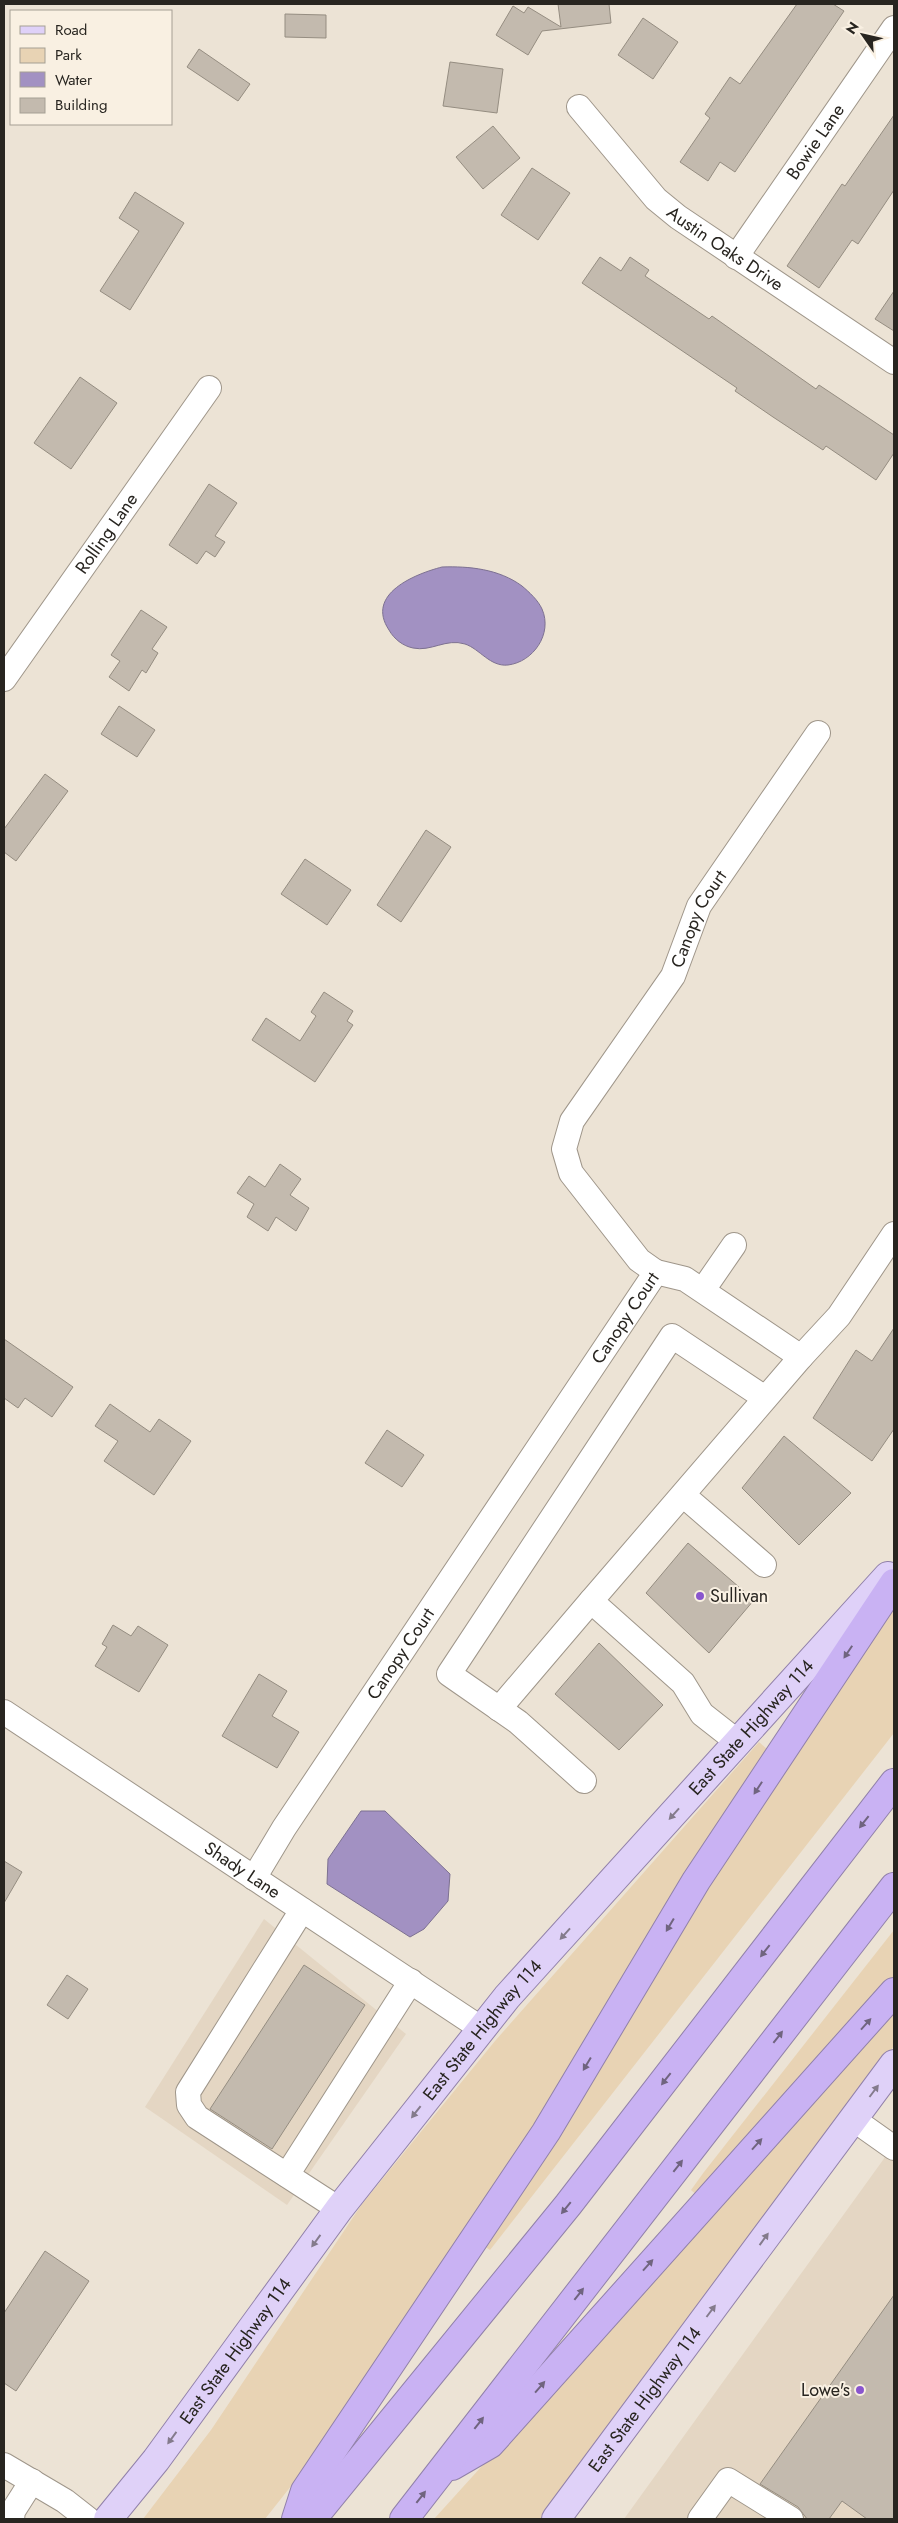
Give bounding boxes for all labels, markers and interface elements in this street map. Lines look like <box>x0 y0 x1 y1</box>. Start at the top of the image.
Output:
legend <box>10 10 172 125</box>
north arrow <box>838 10 888 60</box>
text: N <box>841 18 864 38</box>
text: Road <box>55 19 87 41</box>
text: Park <box>55 44 82 66</box>
text: Water <box>55 69 93 91</box>
text: Building <box>55 94 107 116</box>
street label: Bowie Lane <box>780 99 851 185</box>
street label: Austin Oaks Drive <box>661 200 789 297</box>
street label: Rolling Lane <box>69 488 144 579</box>
street label: Canopy Court <box>664 864 733 971</box>
street label: Canopy Court <box>585 1266 666 1369</box>
place label: Sullivan <box>710 1583 768 1609</box>
marker: Sullivan <box>694 1590 706 1602</box>
street label: Canopy Court <box>360 1602 441 1705</box>
one-way arrow <box>843 1646 852 1659</box>
street label: East State Highway 114 <box>683 1653 820 1801</box>
one-way arrow <box>753 1781 762 1794</box>
one-way arrow <box>669 1808 680 1821</box>
one-way arrow <box>859 1815 870 1828</box>
street label: Shady Lane <box>199 1835 286 1905</box>
one-way arrow <box>666 1918 675 1931</box>
one-way arrow <box>559 1928 571 1940</box>
one-way arrow <box>760 1944 770 1957</box>
street label: East State Highway 114 <box>417 1954 548 2106</box>
one-way arrow <box>860 2017 871 2030</box>
one-way arrow <box>772 2031 783 2044</box>
one-way arrow <box>582 2058 591 2071</box>
one-way arrow <box>660 2072 671 2085</box>
one-way arrow <box>868 2085 879 2098</box>
one-way arrow <box>411 2106 421 2119</box>
one-way arrow <box>751 2138 762 2151</box>
one-way arrow <box>673 2159 683 2173</box>
one-way arrow <box>561 2201 572 2214</box>
one-way arrow <box>759 2233 770 2246</box>
one-way arrow <box>311 2234 321 2248</box>
one-way arrow <box>642 2258 653 2271</box>
street label: East State Highway 114 <box>173 2272 298 2430</box>
one-way arrow <box>573 2288 584 2301</box>
one-way arrow <box>706 2304 716 2318</box>
street label: East State Highway 114 <box>582 2321 708 2478</box>
place label: Lowe's <box>801 2377 850 2403</box>
one-way arrow <box>534 2381 546 2393</box>
marker: Lowe's <box>854 2384 866 2396</box>
one-way arrow <box>474 2416 484 2430</box>
one-way arrow <box>167 2431 177 2445</box>
one-way arrow <box>416 2490 426 2504</box>

